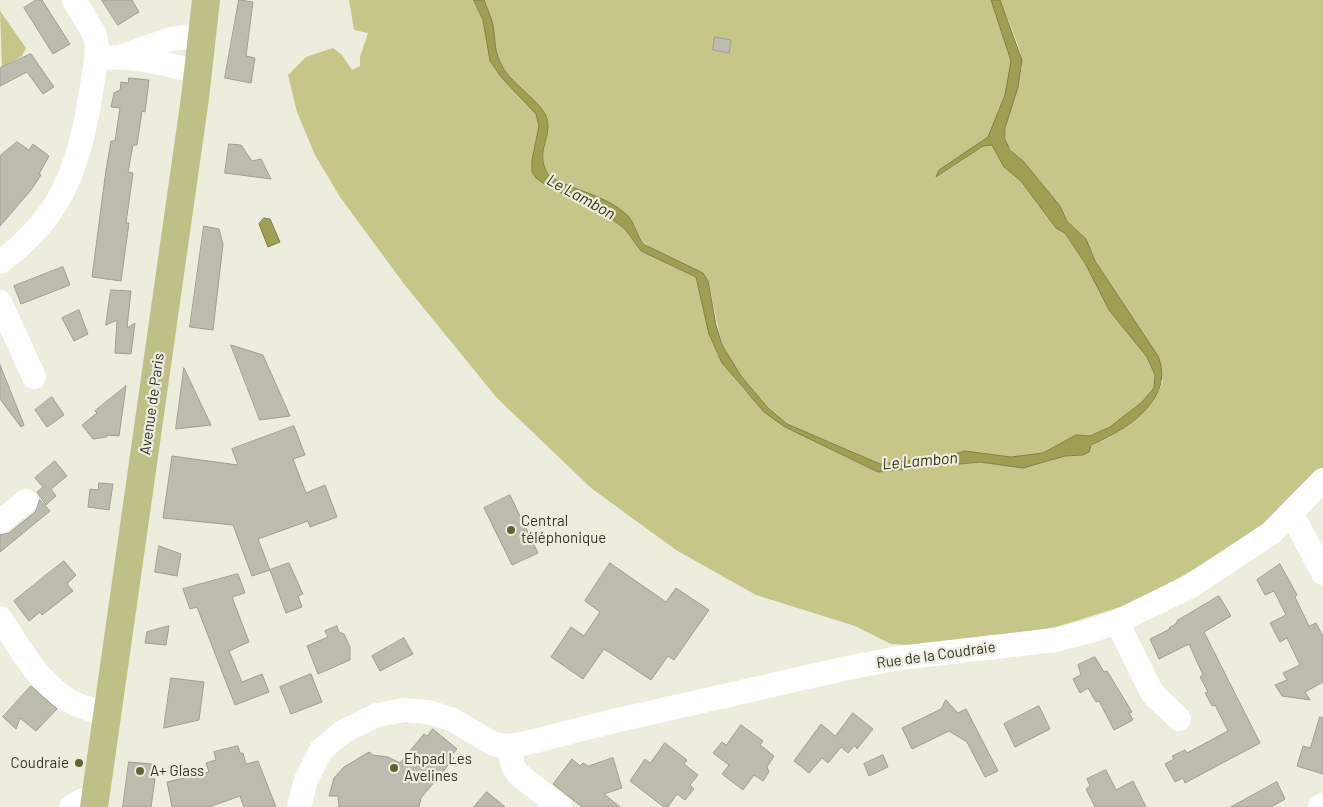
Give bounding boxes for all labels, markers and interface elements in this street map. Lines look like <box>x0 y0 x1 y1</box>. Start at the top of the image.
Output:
water label: Le Lambon <box>543 170 619 224</box>
street label: Avenue de Paris <box>136 352 168 456</box>
water label: Le Lambon <box>882 448 958 474</box>
place label: Central téléphonique <box>521 512 606 547</box>
marker: Central téléphonique <box>505 524 517 536</box>
street label: Rue de la Coudraie <box>875 638 997 672</box>
place label: Ehpad Les Avelines <box>404 750 472 785</box>
place label: Coudraie <box>11 754 69 772</box>
marker: Coudraie <box>73 757 85 769</box>
place label: A+ Glass <box>150 762 204 780</box>
marker: Ehpad Les Avelines <box>388 762 400 774</box>
marker: A+ Glass <box>134 765 146 777</box>

